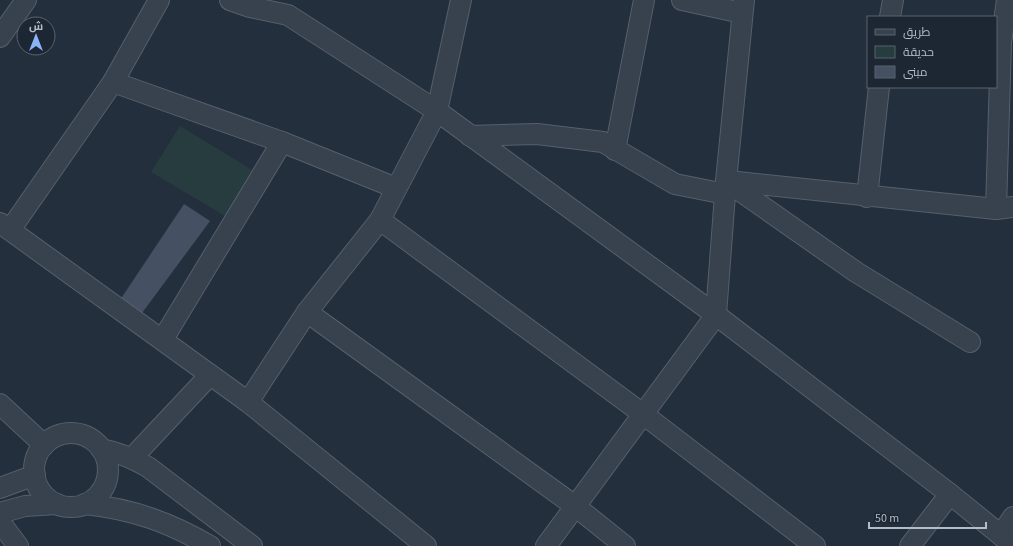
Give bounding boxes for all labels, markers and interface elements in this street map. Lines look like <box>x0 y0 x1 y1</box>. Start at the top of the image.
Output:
north arrow <box>16 16 56 56</box>
legend <box>867 16 997 88</box>
text: ش <box>29 19 43 34</box>
text: طريق <box>903 24 931 41</box>
text: حديقة <box>903 44 934 61</box>
text: مبنى <box>903 64 928 81</box>
scale bar <box>869 504 986 530</box>
text: 50 m <box>875 510 899 527</box>

